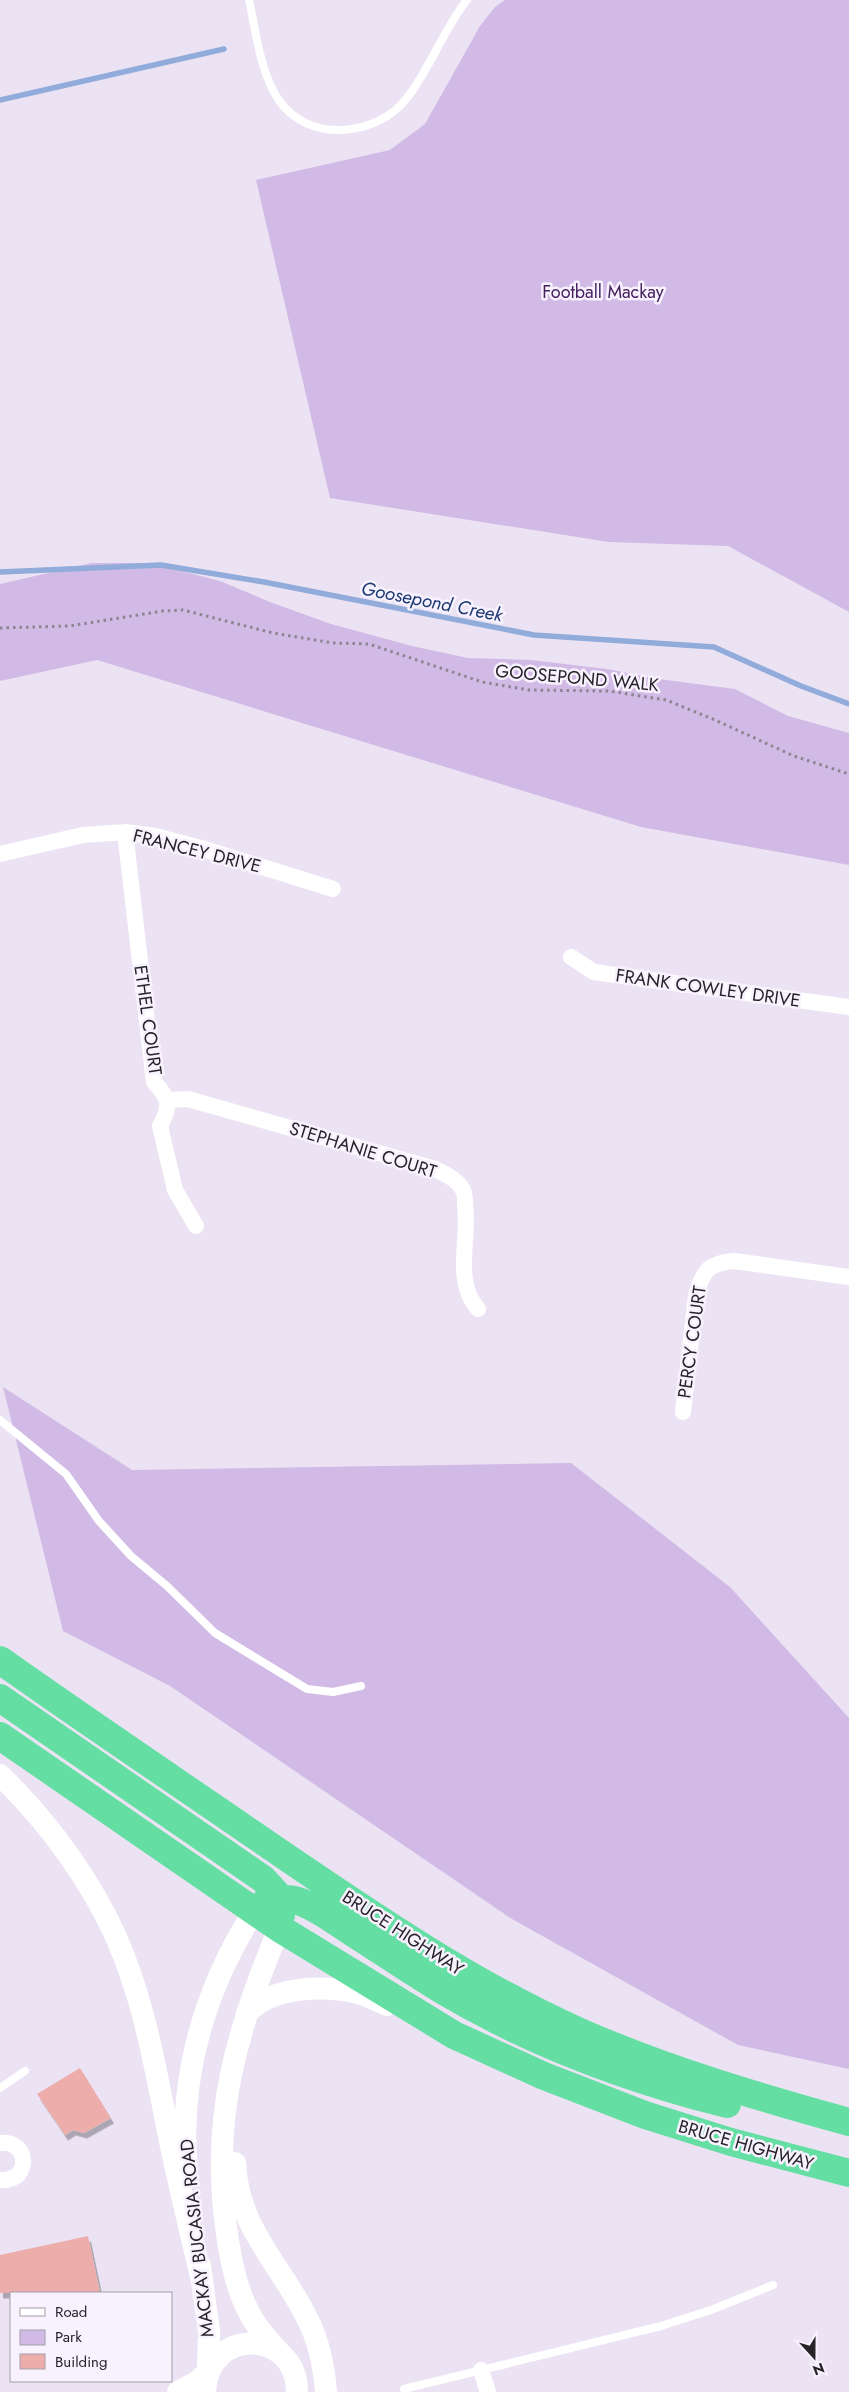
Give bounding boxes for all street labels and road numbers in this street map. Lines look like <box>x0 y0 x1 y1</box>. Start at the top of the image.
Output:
street label: GOOSEPOND WALK <box>494 658 661 698</box>
street label: FRANCEY DRIVE <box>130 823 264 879</box>
street label: FRANK COWLEY DRIVE <box>614 962 802 1014</box>
street label: ETHEL COURT <box>127 963 169 1077</box>
street label: STEPHANIE COURT <box>286 1115 440 1185</box>
street label: PERCY COURT <box>671 1283 713 1400</box>
street label: BRUCE HIGHWAY <box>337 1884 469 1982</box>
street label: BRUCE HIGHWAY <box>675 2113 818 2177</box>
street label: MACKAY BUCASIA ROAD <box>174 2138 220 2338</box>

